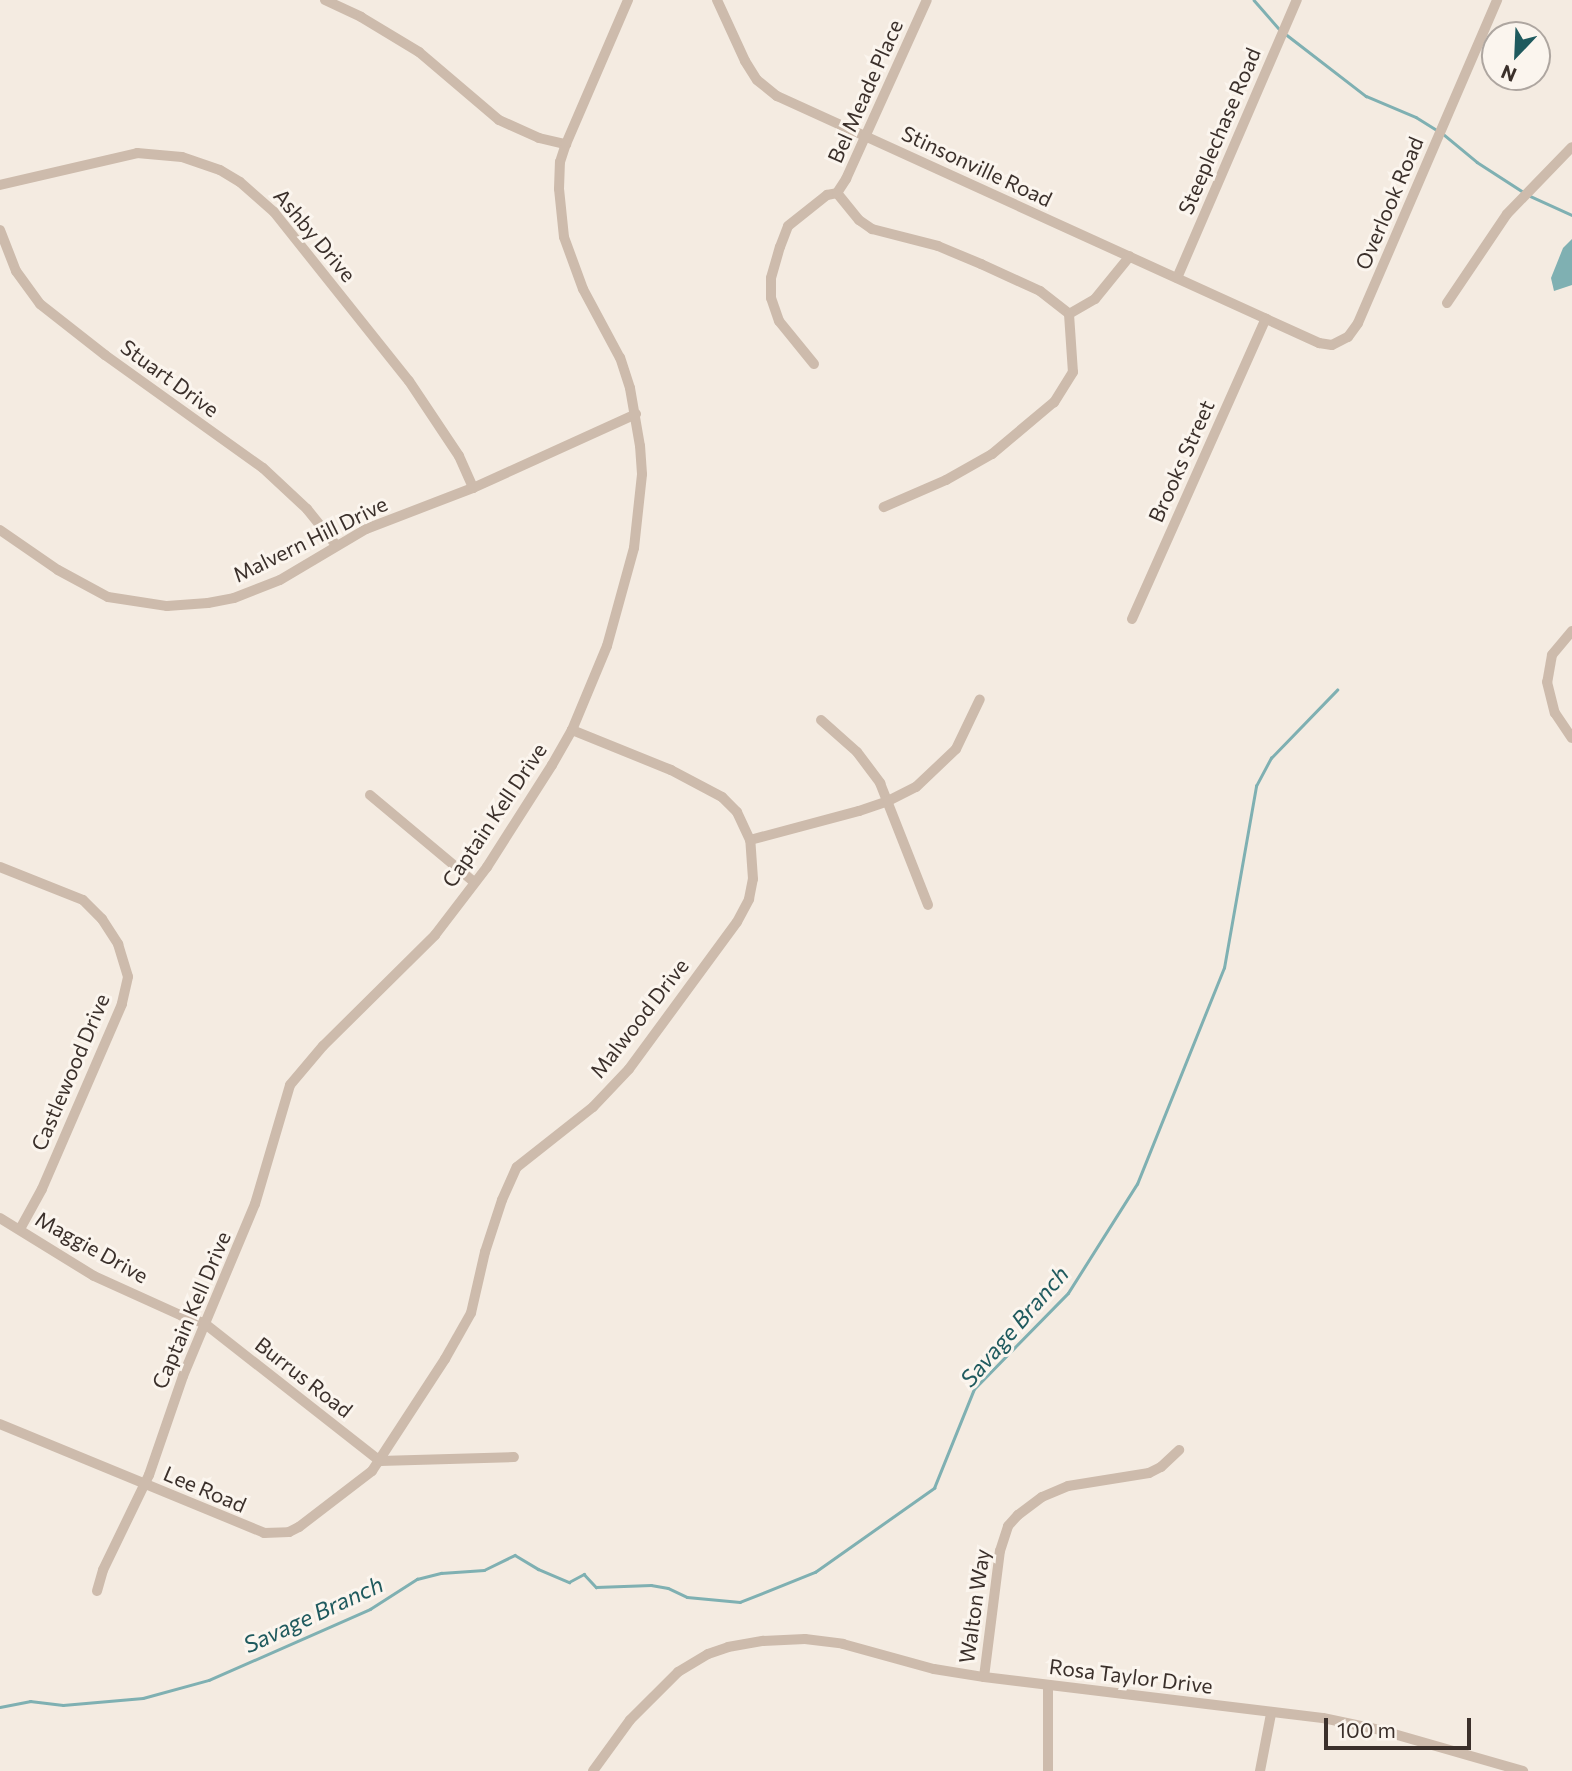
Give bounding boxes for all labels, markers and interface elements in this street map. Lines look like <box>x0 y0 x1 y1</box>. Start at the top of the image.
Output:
street label: Bel Meade Place <box>822 15 908 167</box>
north arrow <box>1481 21 1551 91</box>
street label: Steeplechase Road <box>1173 44 1265 218</box>
text: N <box>1497 61 1519 87</box>
street label: Stinsonville Road <box>898 120 1056 212</box>
street label: Overlook Road <box>1350 133 1428 273</box>
street label: Ashby Drive <box>269 183 361 287</box>
street label: Stuart Drive <box>116 334 224 422</box>
street label: Brooks Street <box>1143 396 1219 526</box>
street label: Malvern Hill Drive <box>229 491 391 587</box>
street label: Captain Kell Drive <box>436 738 552 892</box>
street label: Malwood Drive <box>585 953 693 1083</box>
street label: Castlewood Drive <box>26 990 114 1154</box>
street label: Maggie Drive <box>31 1206 153 1288</box>
street label: Captain Kell Drive <box>146 1228 236 1392</box>
water label: Savage Branch <box>954 1260 1074 1392</box>
street label: Burrus Road <box>250 1331 358 1423</box>
street label: Lee Road <box>160 1460 250 1518</box>
street label: Walton Way <box>953 1547 995 1665</box>
water label: Savage Branch <box>239 1570 387 1658</box>
street label: Rosa Taylor Drive <box>1048 1653 1214 1699</box>
scale bar <box>1327 1704 1474 1748</box>
text: 100 m <box>1337 1717 1396 1742</box>

